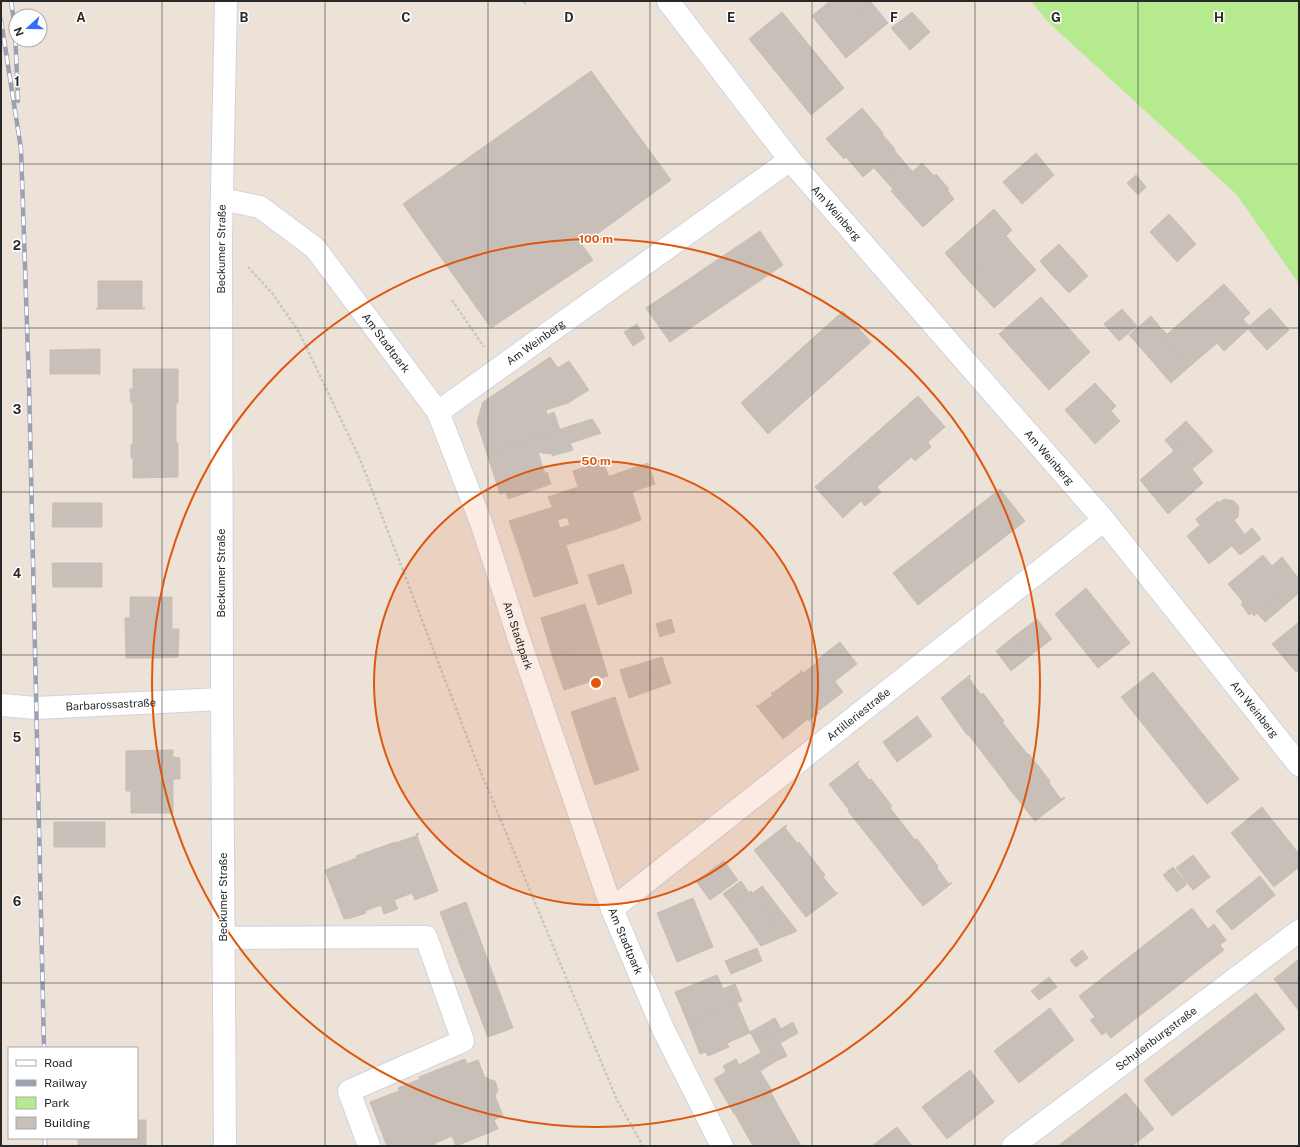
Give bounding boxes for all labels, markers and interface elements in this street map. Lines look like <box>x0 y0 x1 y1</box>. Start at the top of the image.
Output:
north arrow <box>8 8 48 48</box>
text: A <box>76 10 86 25</box>
text: B <box>240 10 249 25</box>
text: C <box>401 10 411 25</box>
text: D <box>564 10 574 25</box>
text: E <box>727 10 735 25</box>
text: F <box>890 10 898 25</box>
text: G <box>1051 10 1061 25</box>
text: H <box>1214 10 1224 25</box>
text: N <box>12 25 26 38</box>
text: 1 <box>14 74 20 89</box>
street label: Am Weinberg <box>809 183 864 243</box>
street label: Beckumer Straße <box>215 204 228 294</box>
text: 100 m <box>579 232 613 246</box>
text: 2 <box>13 238 21 253</box>
street label: Am Stadtpark <box>360 311 412 375</box>
street label: Am Weinberg <box>504 317 567 367</box>
text: 3 <box>13 402 22 417</box>
street label: Am Weinberg <box>1022 427 1077 487</box>
text: 50 m <box>581 454 611 468</box>
street label: Beckumer Straße <box>215 528 227 618</box>
text: 4 <box>13 566 22 581</box>
street label: Am Stadtpark <box>501 600 535 671</box>
centre of rings <box>589 676 603 690</box>
street label: Am Weinberg <box>1228 679 1281 740</box>
street label: Artilleriestraße <box>824 686 892 743</box>
street label: Barbarossastraße <box>65 696 156 713</box>
text: 5 <box>13 730 22 745</box>
street label: Beckumer Straße <box>217 852 229 942</box>
text: 6 <box>13 894 22 909</box>
street label: Am Stadtpark <box>606 906 645 976</box>
street label: Schulenburgstraße <box>1113 1004 1199 1073</box>
legend <box>8 1047 138 1139</box>
text: Road <box>44 1056 72 1070</box>
text: Railway <box>44 1076 88 1090</box>
text: Park <box>44 1096 70 1110</box>
text: Building <box>44 1116 90 1130</box>

